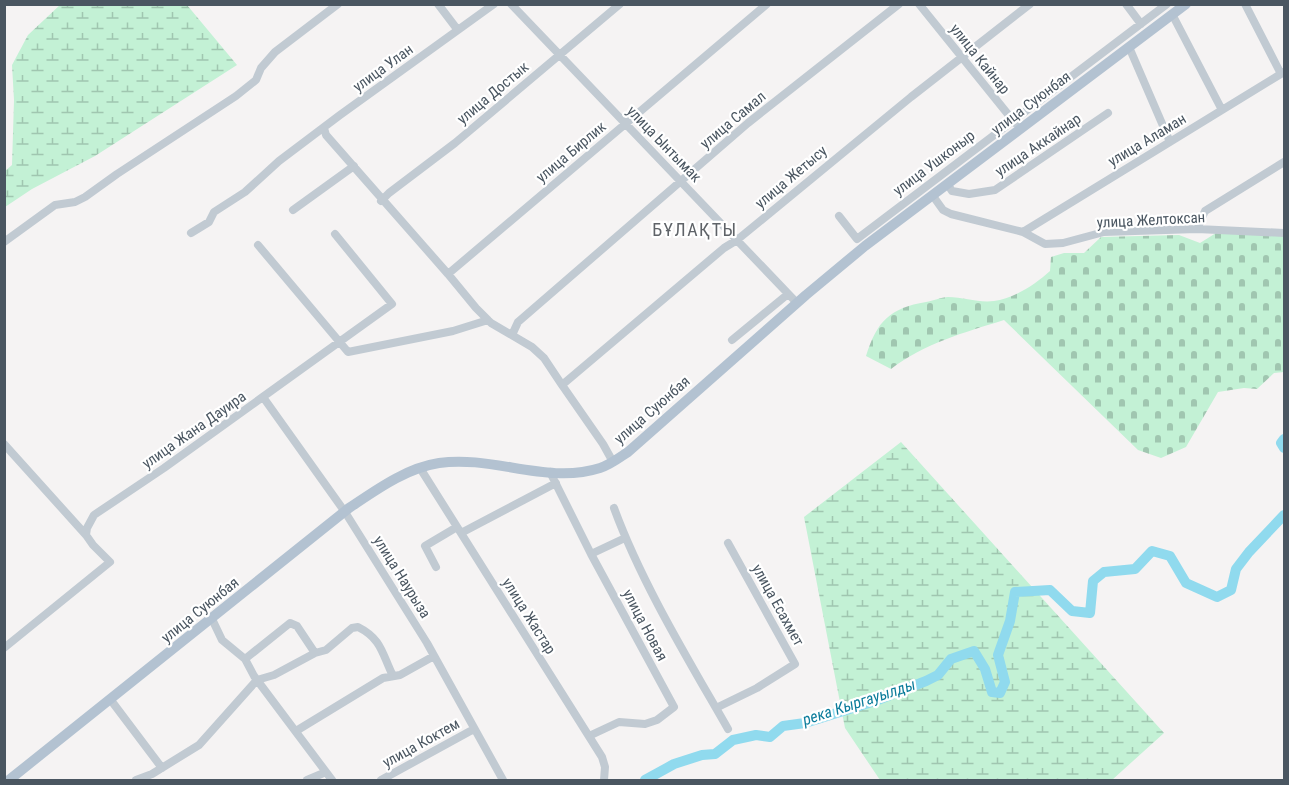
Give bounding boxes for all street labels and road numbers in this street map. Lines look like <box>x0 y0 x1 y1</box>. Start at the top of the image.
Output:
street label: улица Кайнар <box>946 20 1014 98</box>
street label: улица Улан <box>349 40 417 96</box>
street label: улица Достык <box>454 58 532 128</box>
street label: улица Суюнбая <box>988 67 1074 139</box>
street label: улица Самал <box>697 87 769 153</box>
street label: улица Ынтымак <box>623 102 705 186</box>
street label: улица Аккайнар <box>992 110 1084 180</box>
street label: улица Аламан <box>1105 110 1189 170</box>
street label: улица Бирлик <box>532 118 610 186</box>
street label: улица Ушконыр <box>890 126 978 200</box>
street label: улица Жетысу <box>751 142 831 212</box>
street label: улица Желтоксан <box>1096 208 1206 232</box>
street label: улица Суюнбая <box>610 372 694 448</box>
street label: улица Жана Дауира <box>139 387 249 473</box>
street label: улица Наурыза <box>369 532 435 622</box>
street label: улица Есахмет <box>748 561 808 649</box>
street label: улица Суюнбая <box>158 573 242 647</box>
street label: улица Жастар <box>498 575 560 657</box>
street label: улица Новая <box>619 586 671 664</box>
street label: улица Коктем <box>379 714 463 772</box>

